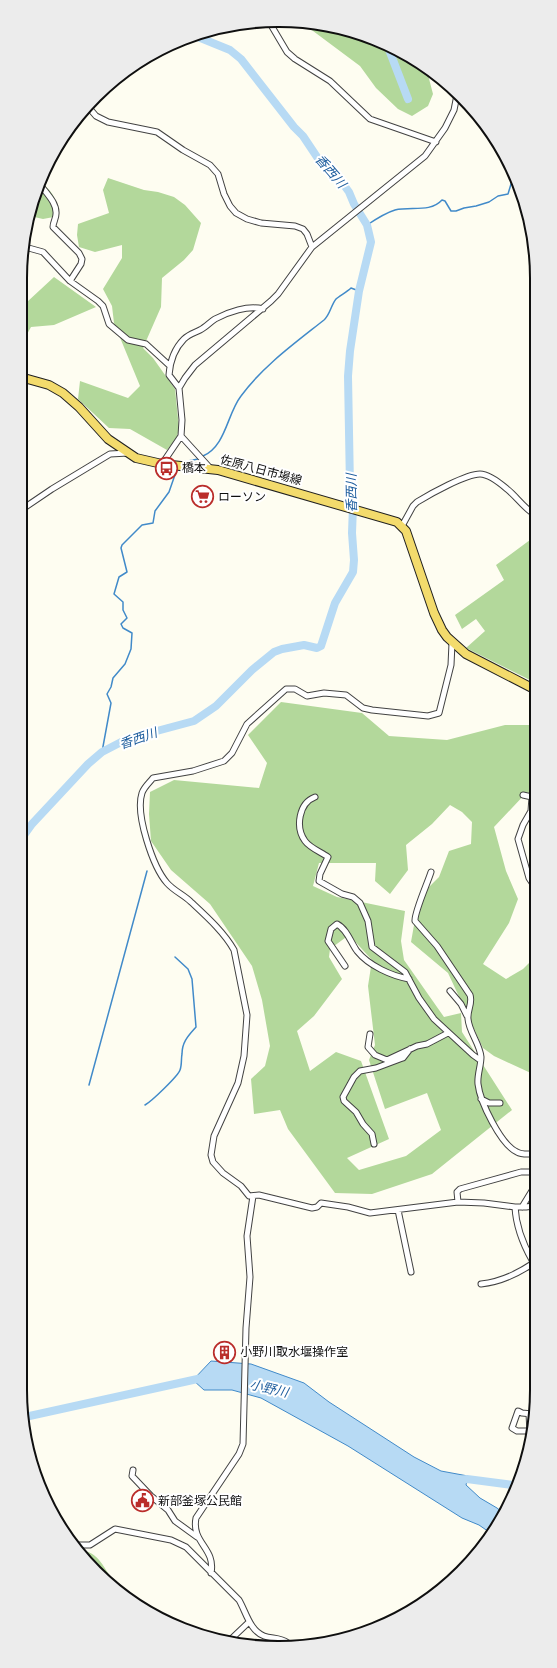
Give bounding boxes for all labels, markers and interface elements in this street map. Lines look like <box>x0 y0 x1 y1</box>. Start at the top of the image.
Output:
water label: 香西川 <box>311 151 351 193</box>
street label: 佐原八日市場線 <box>218 451 304 489</box>
bus stop icon: 橋本 <box>154 455 180 481</box>
place label: 橋本 <box>182 460 206 476</box>
water label: 香西川 <box>343 471 360 513</box>
supermarket icon: ローソン <box>189 484 215 510</box>
place label: ローソン <box>218 489 266 505</box>
water label: 香西川 <box>117 723 161 753</box>
building icon: 小野川取水堰操作室 <box>212 1339 238 1365</box>
place label: 小野川取水堰操作室 <box>240 1344 348 1360</box>
water label: 小野川 <box>248 1376 292 1402</box>
public building icon: 新部釜塚公民館 <box>129 1488 155 1514</box>
place label: 新部釜塚公民館 <box>158 1493 242 1509</box>

